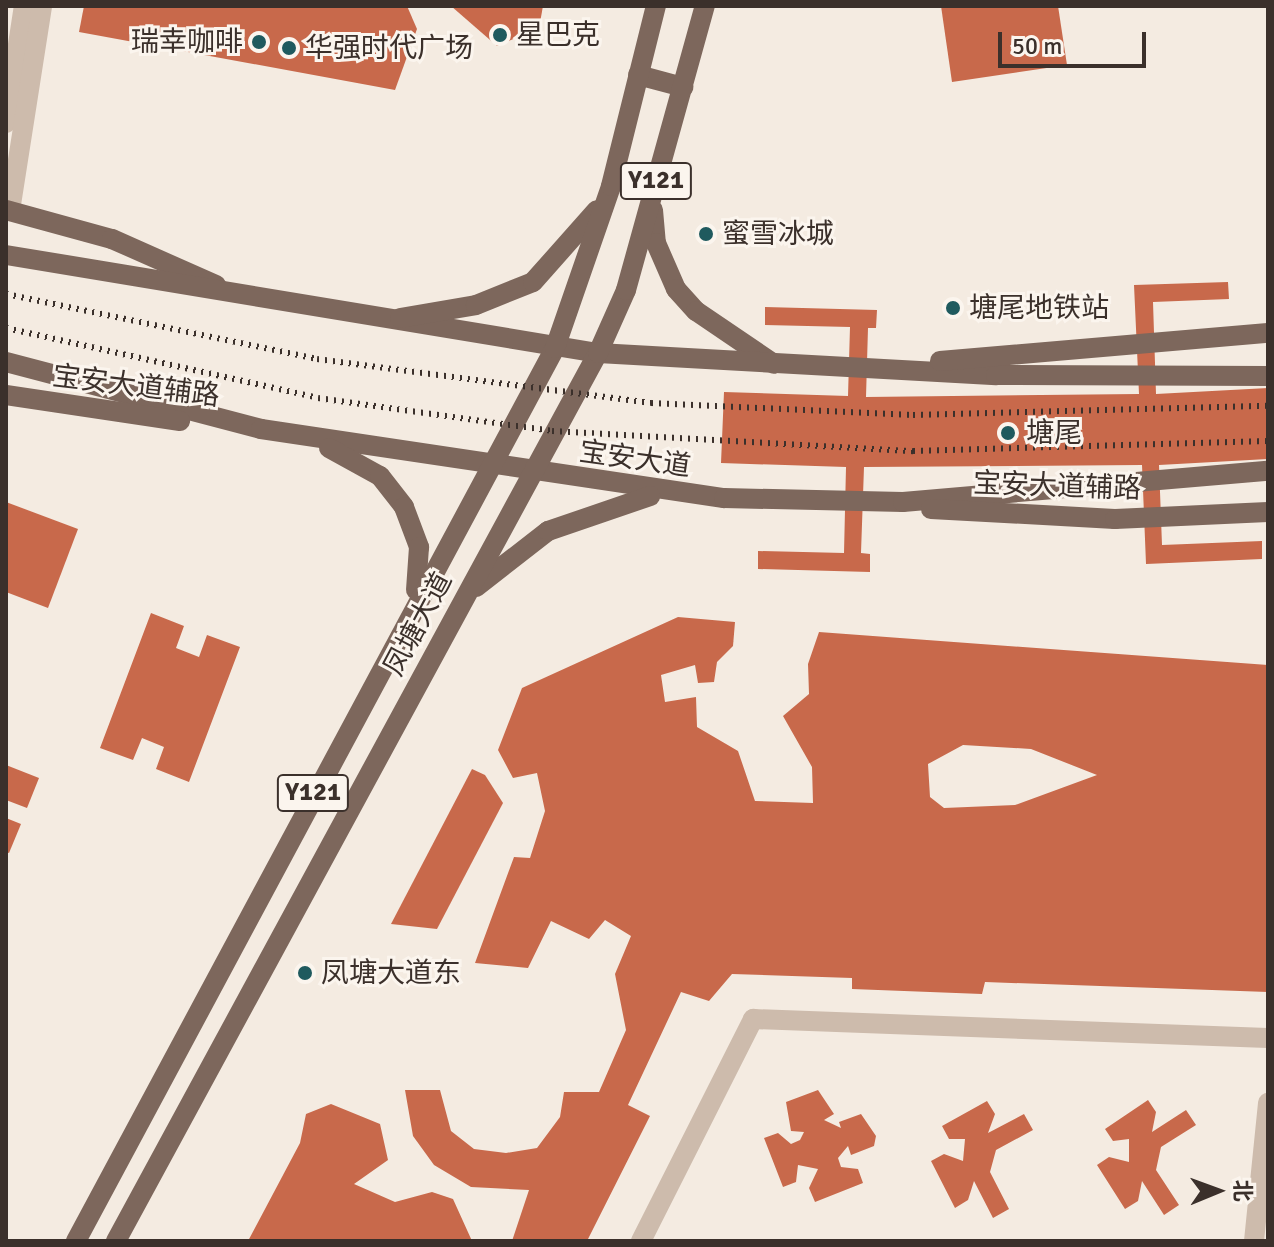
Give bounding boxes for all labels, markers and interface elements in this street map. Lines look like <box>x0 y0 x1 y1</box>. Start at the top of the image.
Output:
scale bar <box>1002 16 1150 66</box>
place label: 星巴克 <box>516 18 600 52</box>
place label: 瑞幸咖啡 <box>131 25 243 59</box>
marker: 星巴克 <box>491 26 509 44</box>
place label: 华强时代广场 <box>305 31 473 65</box>
text: 50 m <box>1012 31 1062 61</box>
marker: 瑞幸咖啡 <box>250 33 268 51</box>
marker: 华强时代广场 <box>280 39 298 57</box>
road number: Y121 <box>618 159 694 203</box>
place label: 蜜雪冰城 <box>722 217 834 251</box>
marker: 蜜雪冰城 <box>697 225 715 243</box>
place label: 塘尾地铁站 <box>969 291 1109 325</box>
marker: 塘尾地铁站 <box>944 299 962 317</box>
street label: 宝安大道辅路 <box>51 359 221 413</box>
place label: 塘尾 <box>1026 416 1082 450</box>
marker: 塘尾 <box>997 422 1019 444</box>
street label: 宝安大道 <box>577 435 693 483</box>
street label: 宝安大道辅路 <box>972 466 1142 506</box>
street label: 凤塘大道 <box>377 567 459 681</box>
road number: Y121 <box>275 771 351 815</box>
place label: 凤塘大道东 <box>321 956 461 990</box>
marker: 凤塘大道东 <box>296 964 314 982</box>
north arrow <box>1178 1151 1258 1231</box>
text: 北 <box>1229 1179 1256 1202</box>

